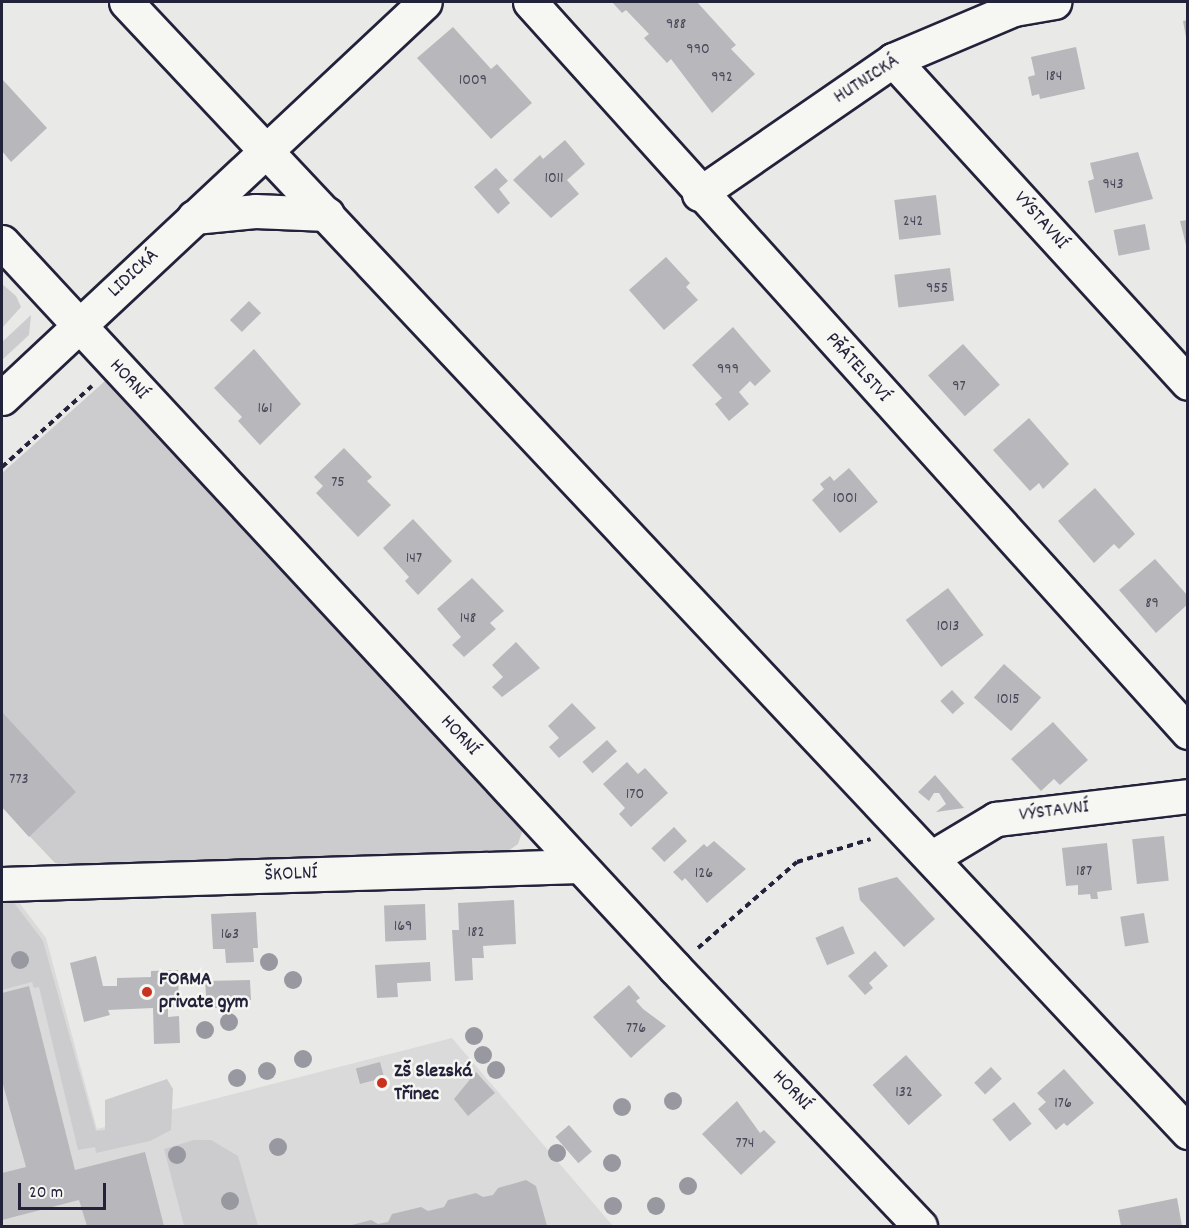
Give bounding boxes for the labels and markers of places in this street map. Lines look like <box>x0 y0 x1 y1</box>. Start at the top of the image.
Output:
place label: FORMA private gym <box>159 969 248 1016</box>
marker: FORMA private gym <box>140 985 154 999</box>
place label: ZŠ Slezská Třinec <box>394 1060 472 1107</box>
marker: ZŠ Slezská Třinec <box>375 1076 389 1090</box>

